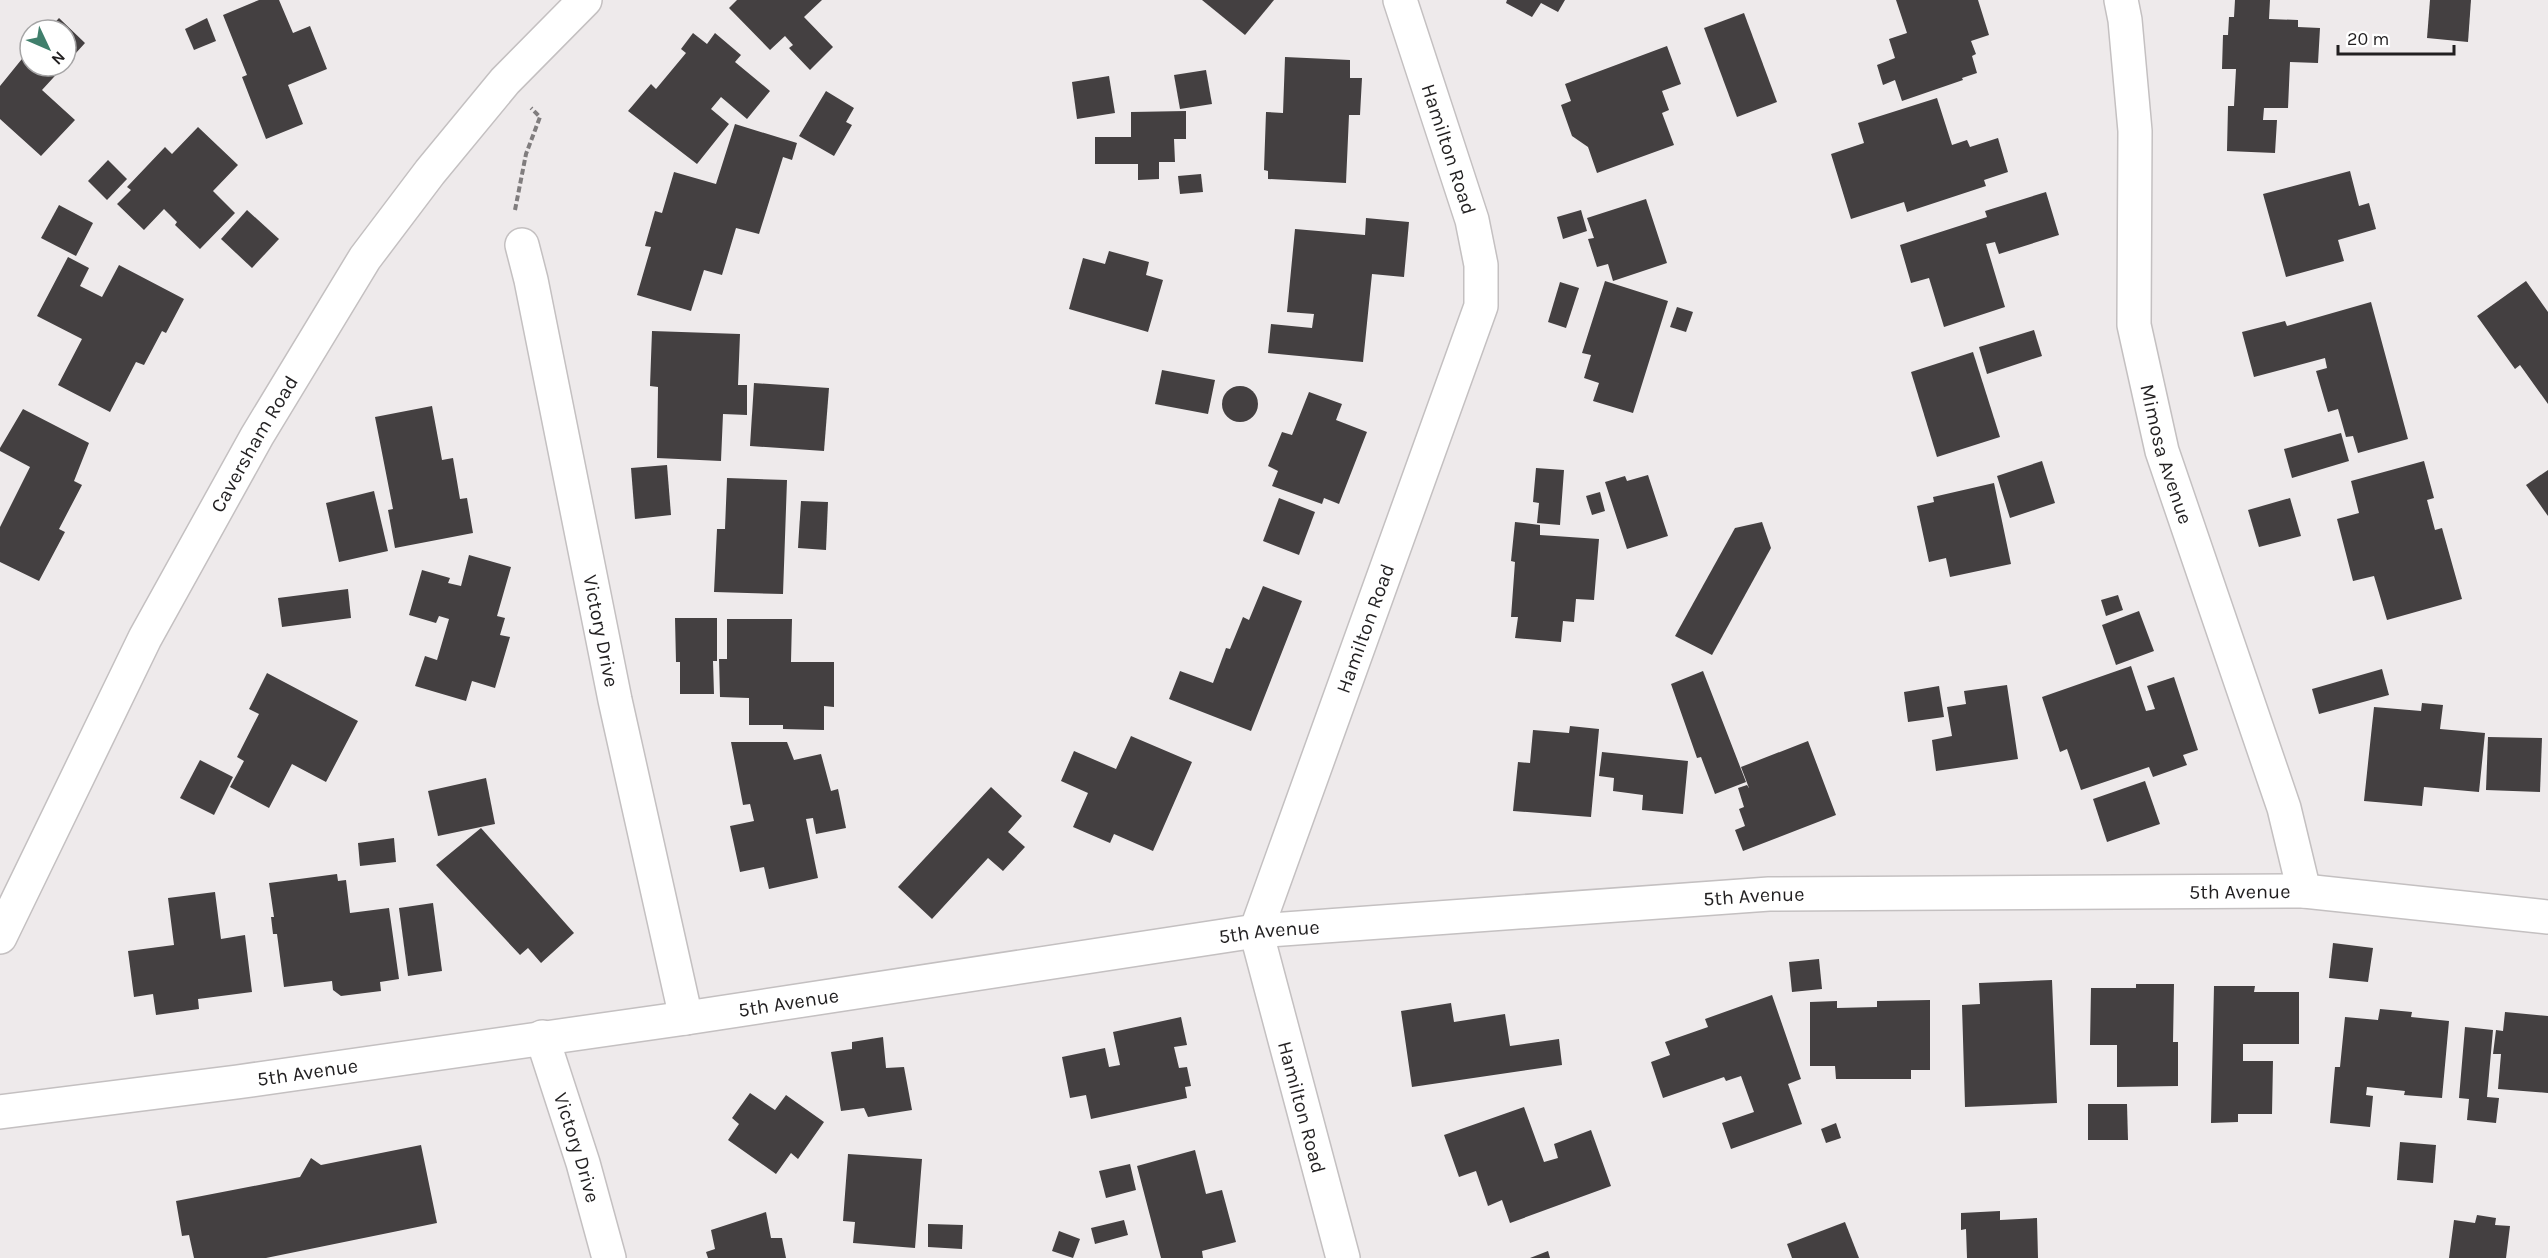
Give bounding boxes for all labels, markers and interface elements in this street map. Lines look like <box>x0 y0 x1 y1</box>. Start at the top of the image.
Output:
north arrow <box>18 18 78 78</box>
scale bar <box>2338 18 2454 56</box>
text: 20 m <box>2347 28 2389 50</box>
text: N <box>48 47 69 69</box>
street label: Hamilton Road <box>1417 81 1480 217</box>
street label: Caversham Road <box>206 372 303 516</box>
street label: Mimosa Avenue <box>2135 382 2197 527</box>
street label: Hamilton Road <box>1332 561 1399 696</box>
street label: Victory Drive <box>578 573 623 689</box>
street label: 5th Avenue <box>2189 880 2290 904</box>
street label: 5th Avenue <box>1702 883 1804 911</box>
street label: 5th Avenue <box>1217 915 1320 949</box>
street label: 5th Avenue <box>737 984 840 1022</box>
street label: Hamilton Road <box>1273 1038 1330 1176</box>
street label: 5th Avenue <box>256 1054 359 1091</box>
street label: Victory Drive <box>549 1090 604 1205</box>

